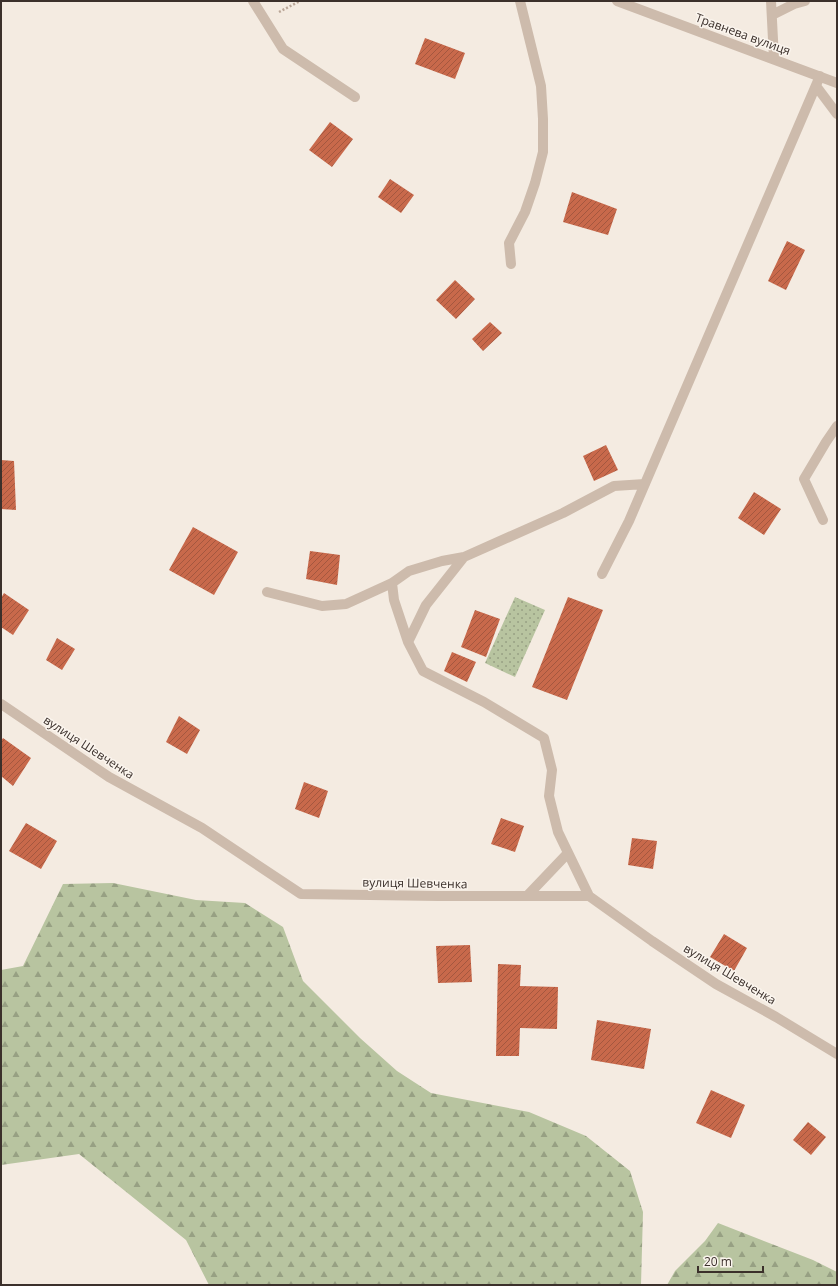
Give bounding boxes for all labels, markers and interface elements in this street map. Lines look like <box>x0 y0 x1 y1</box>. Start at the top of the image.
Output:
street label: Травнева вулиця <box>693 9 793 59</box>
street label: вулиця Шевченка <box>40 711 138 783</box>
street label: вулиця Шевченка <box>362 874 468 892</box>
street label: вулиця Шевченка <box>681 940 779 1008</box>
scale bar <box>698 1248 763 1274</box>
text: 20 m <box>704 1253 732 1270</box>

